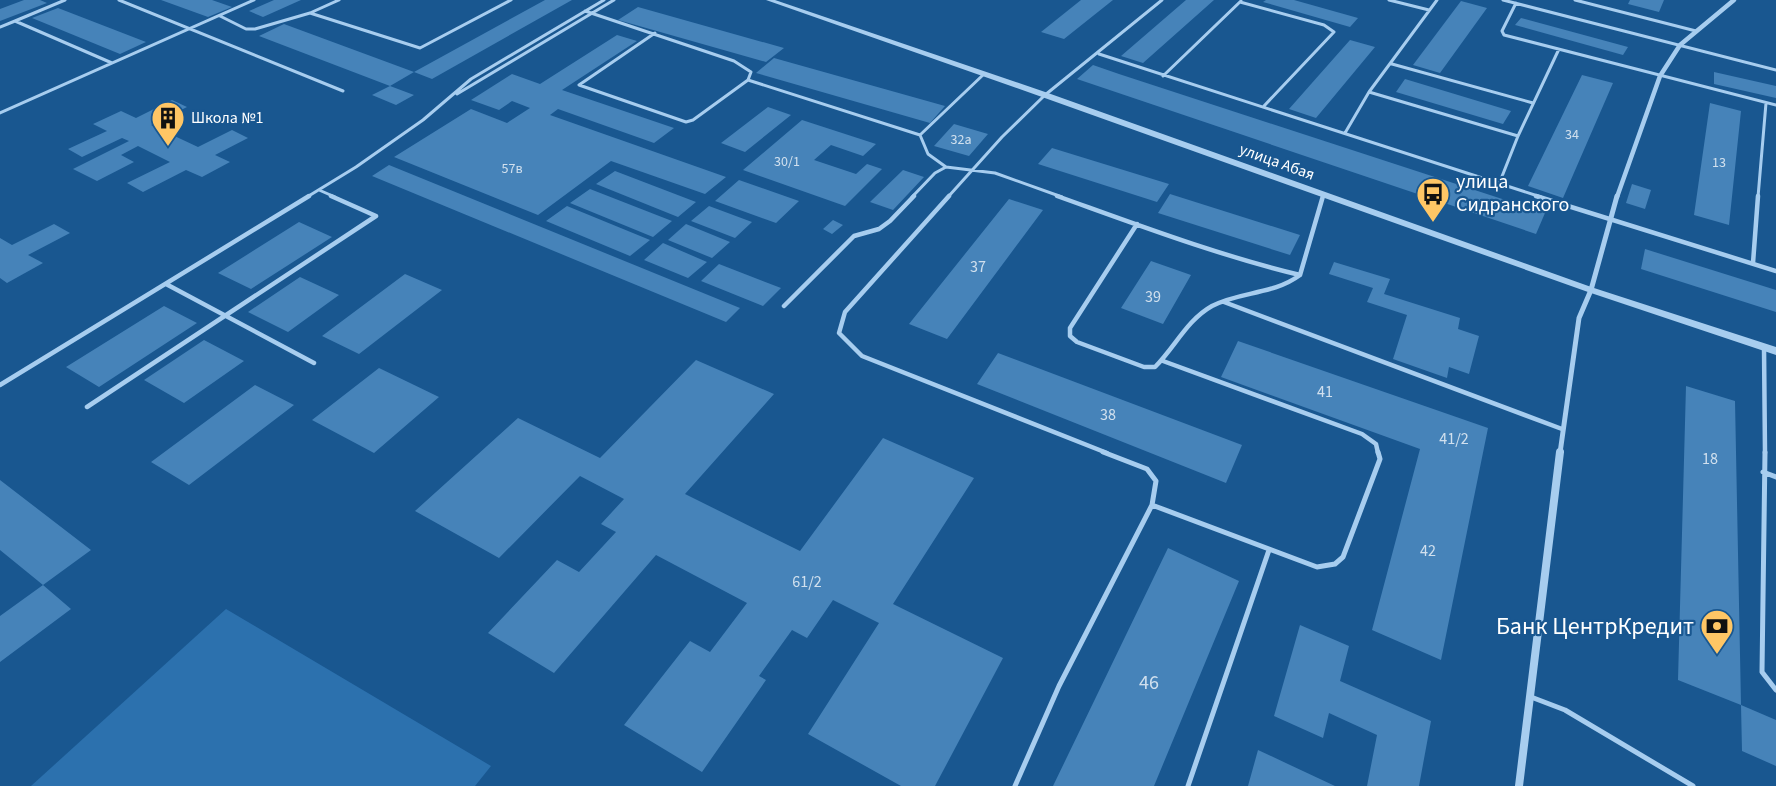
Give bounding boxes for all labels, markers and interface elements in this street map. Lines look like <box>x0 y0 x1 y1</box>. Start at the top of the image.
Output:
building icon: Школа №1 <box>150 100 186 147</box>
place label: Школа №1 <box>191 107 263 129</box>
house number: 34 <box>1565 125 1579 145</box>
house number: 32а <box>951 130 971 150</box>
street label: улица Абая <box>1236 138 1318 186</box>
house number: 30/1 <box>774 152 800 172</box>
house number: 13 <box>1712 153 1726 173</box>
house number: 57в <box>501 159 523 179</box>
place label: улица Сидранского <box>1456 168 1569 219</box>
bus stop icon: улица Сидранского <box>1415 176 1451 223</box>
house number: 37 <box>970 256 986 278</box>
house number: 39 <box>1145 286 1161 308</box>
house number: 41 <box>1317 381 1333 403</box>
house number: 38 <box>1100 404 1116 426</box>
house number: 41/2 <box>1439 428 1469 450</box>
house number: 18 <box>1702 448 1718 470</box>
house number: 42 <box>1420 540 1436 562</box>
house number: 61/2 <box>792 571 822 593</box>
bank icon: Банк ЦентрКредит <box>1699 608 1735 655</box>
place label: Банк ЦентрКредит <box>1496 609 1694 644</box>
house number: 46 <box>1139 669 1159 697</box>

